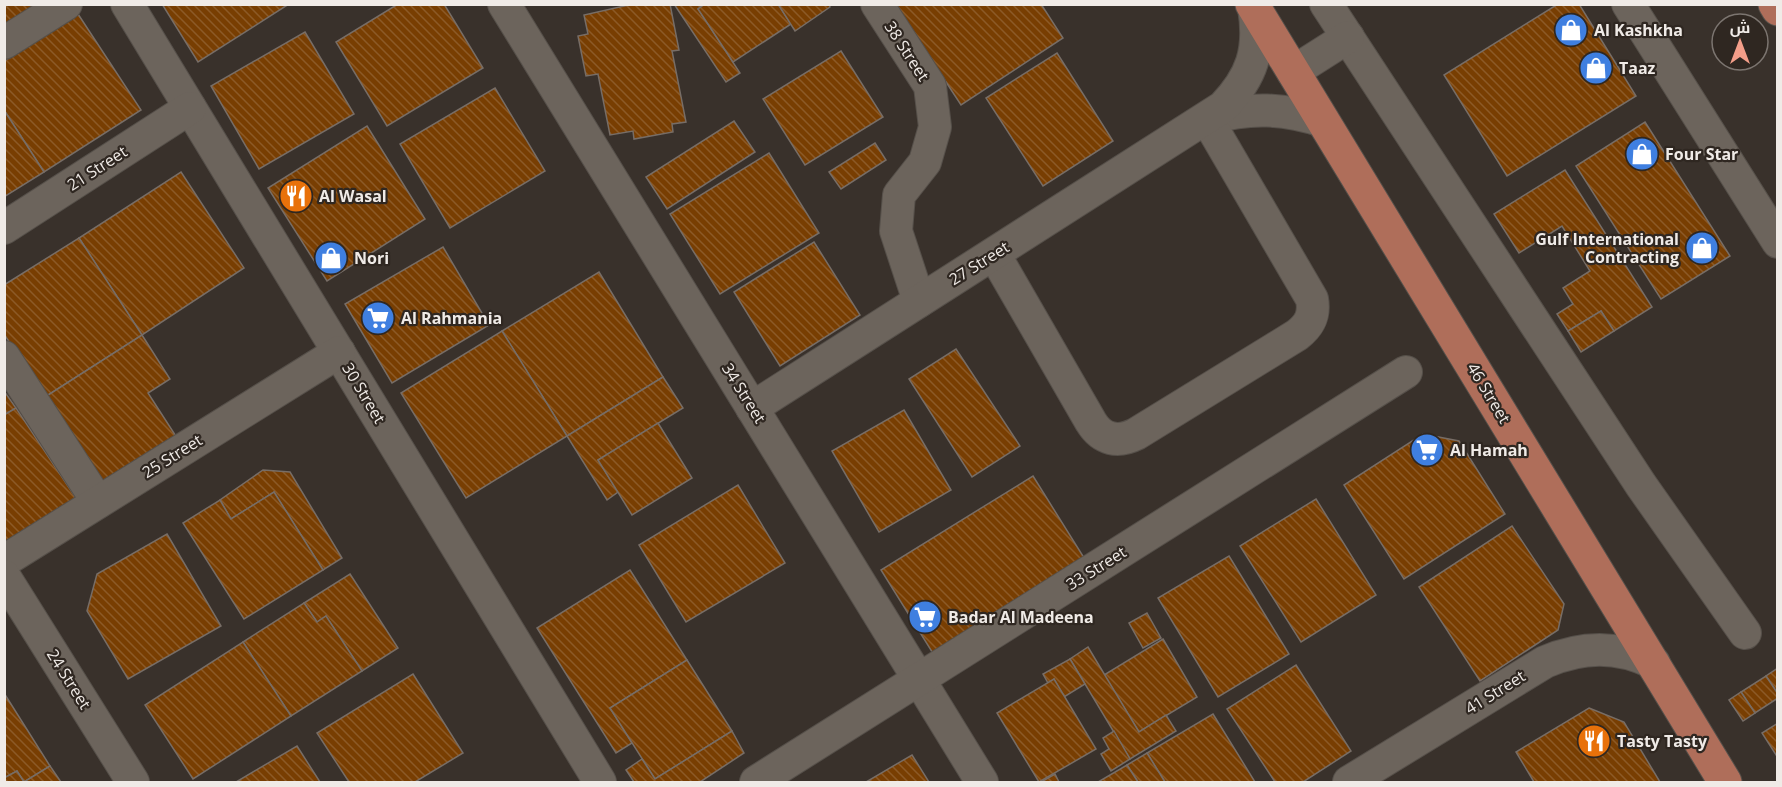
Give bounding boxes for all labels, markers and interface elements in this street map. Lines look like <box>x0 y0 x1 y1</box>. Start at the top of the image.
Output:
shop icon: Al Kashkha <box>1553 12 1589 48</box>
north arrow <box>1710 12 1770 72</box>
text: ش <box>1730 16 1750 38</box>
street label: 38 Street <box>879 17 935 85</box>
place label: Al Kashkha <box>1594 19 1683 41</box>
shop icon: Taaz <box>1578 50 1614 86</box>
place label: Taaz <box>1619 57 1656 79</box>
shop icon: Four Star <box>1624 136 1660 172</box>
street label: 21 Street <box>63 140 131 196</box>
place label: Four Star <box>1665 143 1738 165</box>
restaurant icon: Al Wasal <box>278 178 314 214</box>
place label: Al Wasal <box>319 185 387 207</box>
place label: Gulf International Contracting <box>1535 228 1679 268</box>
shop icon: Gulf International Contracting <box>1684 230 1720 266</box>
street label: 27 Street <box>945 236 1014 290</box>
shop icon: Nori <box>313 240 349 276</box>
place label: Nori <box>354 247 389 269</box>
supermarket icon: Al Rahmania <box>360 300 396 336</box>
place label: Al Rahmania <box>401 307 502 329</box>
street label: 30 Street <box>337 359 391 428</box>
street label: 34 Street <box>717 359 771 428</box>
street label: 46 Street <box>1462 359 1516 428</box>
street label: 25 Street <box>138 429 207 483</box>
supermarket icon: Al Hamah <box>1409 432 1445 468</box>
place label: Al Hamah <box>1450 439 1528 461</box>
street label: 33 Street <box>1062 541 1131 595</box>
supermarket icon: Badar Al Madeena <box>907 599 943 635</box>
place label: Badar Al Madeena <box>948 606 1094 628</box>
street label: 24 Street <box>42 645 96 714</box>
street label: 41 Street <box>1461 665 1530 719</box>
restaurant icon: Tasty Tasty <box>1576 723 1612 759</box>
place label: Tasty Tasty <box>1617 730 1708 752</box>

